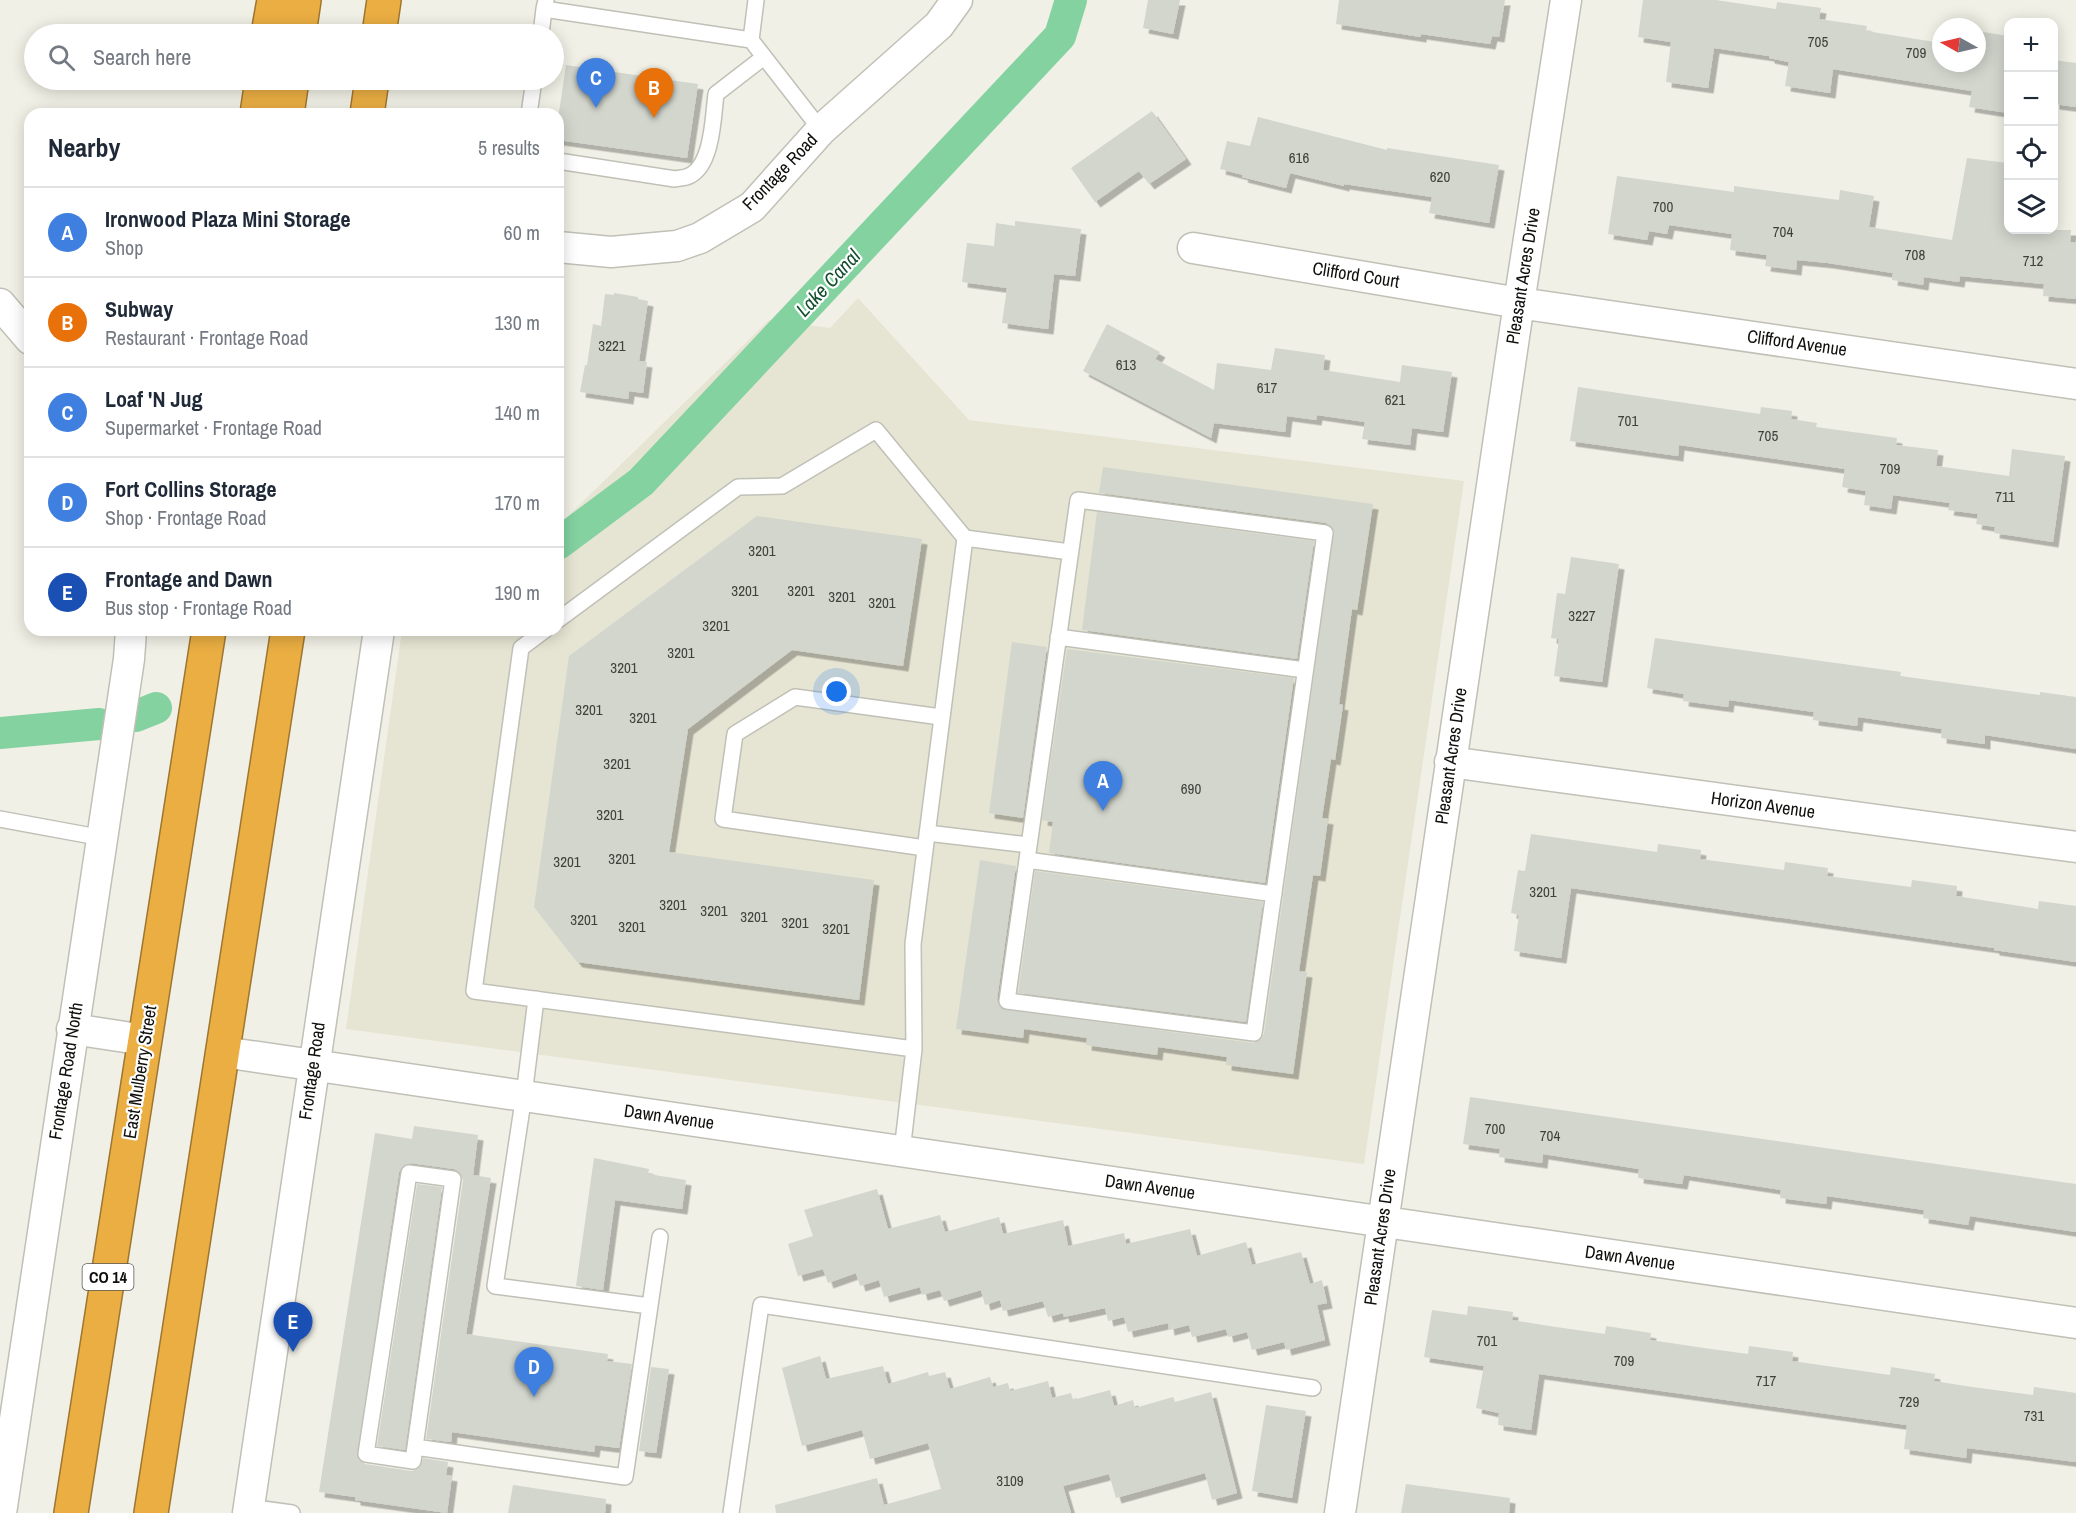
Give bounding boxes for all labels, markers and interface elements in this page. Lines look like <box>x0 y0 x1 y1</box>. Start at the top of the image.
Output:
north arrow <box>1932 18 1986 72</box>
map controls <box>2004 18 2058 234</box>
button: + <box>2004 18 2058 72</box>
search box <box>24 24 564 90</box>
house number: 705 <box>1808 31 1828 52</box>
icon: search <box>45 41 78 74</box>
text: Search here <box>93 42 191 72</box>
house number: 709 <box>1906 42 1926 63</box>
pin: C <box>576 58 616 108</box>
pin: B <box>634 68 674 118</box>
button: − <box>2004 72 2058 126</box>
button: locate <box>2004 126 2058 180</box>
street label: Frontage Road <box>736 128 823 216</box>
text: Nearby <box>48 130 120 165</box>
text: 5 results <box>478 134 540 161</box>
house number: 616 <box>1289 147 1309 168</box>
house number: 620 <box>1430 166 1450 187</box>
button: layers <box>2004 180 2058 234</box>
house number: 700 <box>1653 196 1673 217</box>
text: Ironwood Plaza Mini Storage <box>105 204 351 234</box>
street label: Pleasant Acres Drive <box>1499 206 1546 346</box>
text: A <box>62 219 73 246</box>
text: 60 m <box>504 219 540 246</box>
house number: 704 <box>1773 221 1793 242</box>
text: Shop <box>105 234 143 261</box>
water label: Lake Canal <box>789 243 866 322</box>
house number: 708 <box>1905 244 1925 265</box>
house number: 712 <box>2023 250 2043 271</box>
street label: Clifford Court <box>1311 255 1401 294</box>
text: Subway <box>105 294 173 324</box>
text: B <box>62 309 73 336</box>
text: 130 m <box>494 309 540 336</box>
street label: Clifford Avenue <box>1746 323 1849 362</box>
text: Restaurant · Frontage Road <box>105 324 308 351</box>
house number: 3221 <box>598 335 626 356</box>
house number: 613 <box>1116 354 1136 375</box>
house number: 617 <box>1257 377 1277 398</box>
text: Loaf 'N Jug <box>105 384 203 414</box>
house number: 621 <box>1385 389 1405 410</box>
text: C <box>62 399 73 426</box>
text: 140 m <box>494 399 540 426</box>
house number: 701 <box>1618 410 1638 431</box>
text: Supermarket · Frontage Road <box>105 414 322 441</box>
house number: 705 <box>1758 425 1778 446</box>
house number: 709 <box>1880 458 1900 479</box>
text: Fort Collins Storage <box>105 474 277 504</box>
house number: 711 <box>1995 486 2015 507</box>
text: D <box>62 489 73 516</box>
text: 170 m <box>494 489 540 516</box>
text: Shop · Frontage Road <box>105 504 266 531</box>
house number: 3201 <box>748 540 776 561</box>
text: Frontage and Dawn <box>105 564 272 594</box>
text: E <box>62 579 73 606</box>
text: 190 m <box>494 579 540 606</box>
house number: 3201 <box>731 580 759 601</box>
house number: 3201 <box>787 580 815 601</box>
house number: 3201 <box>828 586 856 607</box>
house number: 3201 <box>868 592 896 613</box>
text: Bus stop · Frontage Road <box>105 594 292 621</box>
house number: 3227 <box>1568 605 1596 626</box>
house number: 3201 <box>702 615 730 636</box>
house number: 3201 <box>667 642 695 663</box>
house number: 3201 <box>610 657 638 678</box>
your location <box>822 677 851 706</box>
street label: Pleasant Acres Drive <box>1429 686 1472 826</box>
house number: 3201 <box>575 699 603 720</box>
house number: 3201 <box>629 707 657 728</box>
house number: 3201 <box>603 753 631 774</box>
pin: A <box>1084 762 1122 811</box>
house number: 690 <box>1181 778 1201 799</box>
street label: Horizon Avenue <box>1709 785 1817 824</box>
house number: 3201 <box>596 804 624 825</box>
house number: 3201 <box>608 848 636 869</box>
house number: 3201 <box>553 851 581 872</box>
house number: 3201 <box>1529 881 1557 902</box>
house number: 3201 <box>659 894 687 915</box>
house number: 3201 <box>700 900 728 921</box>
house number: 3201 <box>740 906 768 927</box>
house number: 3201 <box>570 909 598 930</box>
house number: 3201 <box>781 912 809 933</box>
house number: 3201 <box>618 916 646 937</box>
house number: 3201 <box>822 918 850 939</box>
street label: Frontage Road North <box>42 1000 89 1141</box>
street label: East Mulberry Street <box>117 1004 162 1140</box>
street label: Frontage Road <box>292 1020 331 1121</box>
street label: Dawn Avenue <box>622 1098 716 1135</box>
house number: 700 <box>1485 1118 1505 1139</box>
house number: 704 <box>1540 1125 1560 1146</box>
street label: Pleasant Acres Drive <box>1358 1167 1401 1307</box>
street label: Dawn Avenue <box>1103 1168 1197 1205</box>
street label: Dawn Avenue <box>1583 1239 1677 1276</box>
road number: CO 14 <box>82 1264 134 1290</box>
pin: E <box>274 1302 312 1352</box>
house number: 701 <box>1477 1330 1497 1351</box>
pin: D <box>514 1348 554 1397</box>
house number: 709 <box>1614 1350 1634 1371</box>
house number: 717 <box>1756 1370 1776 1391</box>
house number: 729 <box>1899 1391 1919 1412</box>
house number: 731 <box>2024 1405 2044 1426</box>
house number: 3109 <box>996 1470 1024 1491</box>

